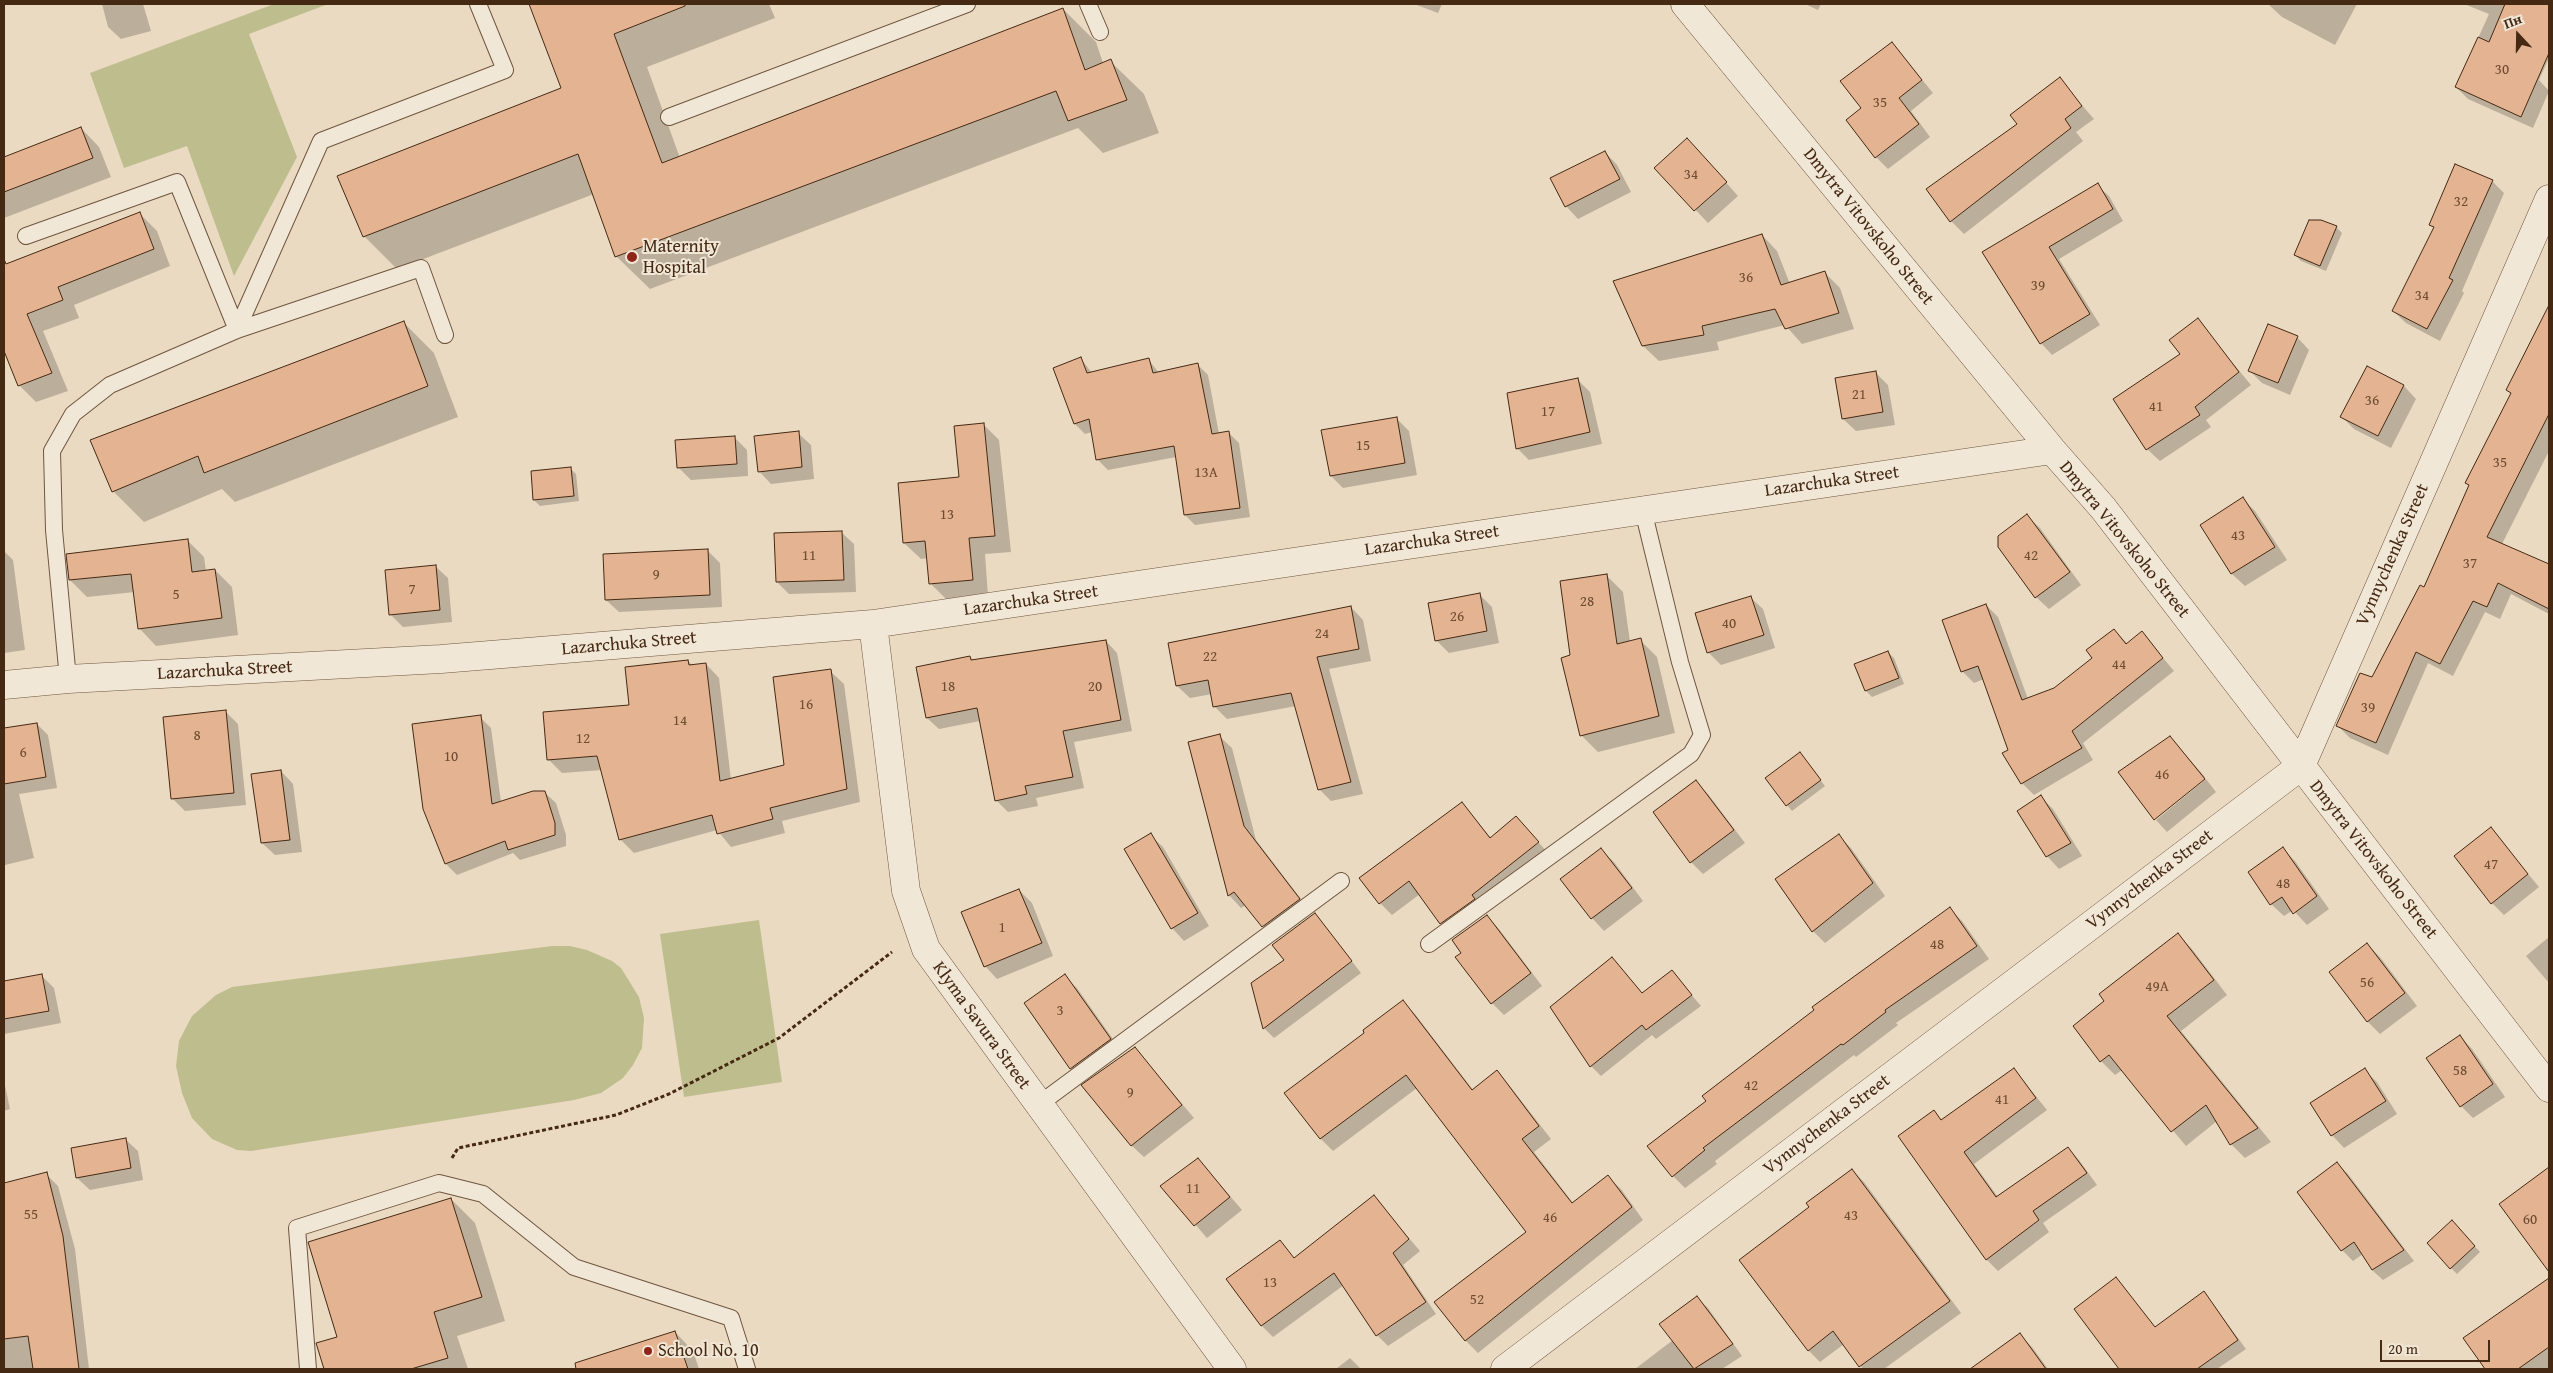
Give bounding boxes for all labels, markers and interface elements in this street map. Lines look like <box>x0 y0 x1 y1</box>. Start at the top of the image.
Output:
text: Пн <box>2501 8 2525 34</box>
north arrow <box>2493 10 2543 60</box>
house number: 30 <box>2495 61 2509 79</box>
house number: 35 <box>1873 94 1887 112</box>
street label: Dmytra Vitovskoho Street <box>1798 144 1938 310</box>
house number: 34 <box>1684 166 1698 184</box>
house number: 32 <box>2454 193 2468 211</box>
place label: Maternity Hospital <box>643 236 719 278</box>
marker: Maternity Hospital <box>625 250 639 264</box>
house number: 36 <box>1739 269 1753 287</box>
house number: 39 <box>2031 277 2045 295</box>
house number: 34 <box>2415 287 2429 305</box>
house number: 21 <box>1852 386 1866 404</box>
house number: 36 <box>2365 392 2379 410</box>
house number: 41 <box>2149 398 2163 416</box>
house number: 17 <box>1541 403 1555 421</box>
house number: 15 <box>1356 437 1370 455</box>
house number: 35 <box>2493 454 2507 472</box>
street label: Dmytra Vitovskoho Street <box>2054 457 2194 623</box>
street label: Lazarchuka Street <box>1763 462 1901 502</box>
house number: 13А <box>1194 464 1218 482</box>
street label: Vynnychenka Street <box>2352 481 2434 629</box>
house number: 13 <box>940 506 954 524</box>
street label: Lazarchuka Street <box>1363 521 1501 561</box>
house number: 43 <box>2231 527 2245 545</box>
house number: 11 <box>802 547 816 565</box>
house number: 42 <box>2024 547 2038 565</box>
house number: 37 <box>2463 555 2477 573</box>
house number: 9 <box>652 566 660 584</box>
house number: 7 <box>408 581 416 599</box>
street label: Lazarchuka Street <box>962 581 1100 621</box>
house number: 5 <box>172 586 180 604</box>
house number: 28 <box>1580 593 1594 611</box>
house number: 26 <box>1450 608 1464 626</box>
house number: 40 <box>1722 615 1736 633</box>
house number: 24 <box>1315 625 1329 643</box>
street label: Lazarchuka Street <box>561 627 697 661</box>
house number: 22 <box>1203 648 1217 666</box>
house number: 44 <box>2112 656 2126 674</box>
street label: Lazarchuka Street <box>157 657 293 685</box>
house number: 18 <box>941 678 955 696</box>
house number: 20 <box>1088 678 1102 696</box>
house number: 16 <box>799 696 813 714</box>
house number: 39 <box>2361 699 2375 717</box>
house number: 14 <box>673 712 687 730</box>
house number: 8 <box>193 727 201 745</box>
house number: 12 <box>576 730 590 748</box>
house number: 6 <box>19 744 27 762</box>
house number: 10 <box>444 748 458 766</box>
house number: 46 <box>2155 766 2169 784</box>
street label: Dmytra Vitovskoho Street <box>2304 776 2442 944</box>
street label: Vynnychenka Street <box>2082 825 2218 935</box>
house number: 47 <box>2484 856 2498 874</box>
house number: 48 <box>2276 875 2290 893</box>
house number: 1 <box>998 919 1006 937</box>
house number: 48 <box>1930 936 1944 954</box>
street label: Klyma Savura Street <box>927 958 1035 1094</box>
house number: 56 <box>2360 974 2374 992</box>
house number: 49А <box>2145 978 2169 996</box>
house number: 3 <box>1056 1002 1064 1020</box>
house number: 58 <box>2453 1062 2467 1080</box>
street label: Vynnychenka Street <box>1759 1070 1895 1180</box>
house number: 42 <box>1744 1077 1758 1095</box>
house number: 9 <box>1126 1084 1134 1102</box>
house number: 41 <box>1995 1091 2009 1109</box>
house number: 11 <box>1186 1180 1200 1198</box>
house number: 55 <box>24 1206 38 1224</box>
house number: 43 <box>1844 1207 1858 1225</box>
house number: 46 <box>1543 1209 1557 1227</box>
house number: 60 <box>2523 1211 2537 1229</box>
house number: 13 <box>1263 1274 1277 1292</box>
house number: 52 <box>1470 1291 1484 1309</box>
scale bar <box>2383 1330 2493 1362</box>
text: 20 m <box>2388 1338 2418 1359</box>
place label: School No. 10 <box>658 1340 759 1362</box>
marker: School No. 10 <box>642 1345 654 1357</box>

